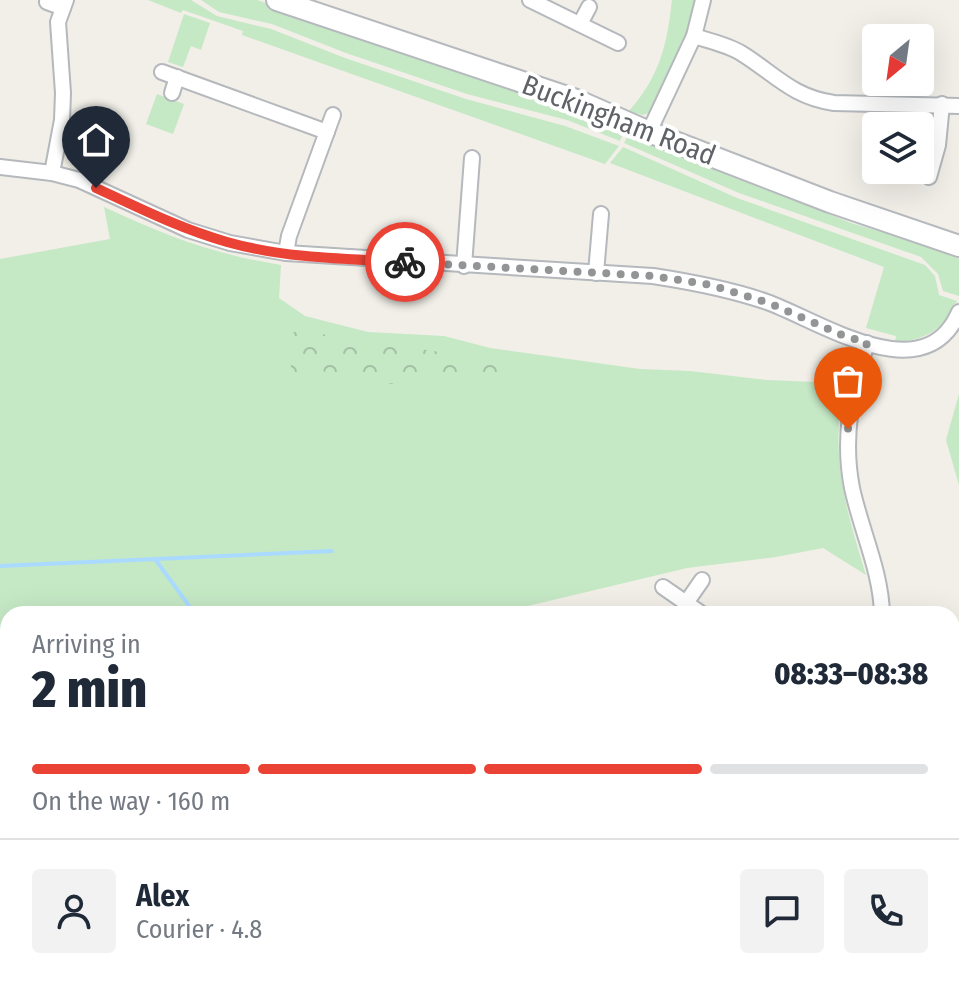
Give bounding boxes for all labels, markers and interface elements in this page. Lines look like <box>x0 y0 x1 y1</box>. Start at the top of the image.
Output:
north arrow <box>862 24 934 96</box>
map controls <box>862 24 934 184</box>
street label: Buckingham Road <box>518 68 720 172</box>
pin <box>62 106 130 188</box>
button: layers <box>862 112 934 184</box>
icon: home <box>74 118 118 162</box>
courier <box>365 222 445 302</box>
icon: bike <box>383 240 427 284</box>
pin <box>814 347 882 429</box>
icon: bag <box>826 359 870 403</box>
text: Arriving in <box>32 629 141 660</box>
text: 08:33–08:38 <box>774 656 928 692</box>
text: 2 min <box>32 658 147 721</box>
text: On the way · 160 m <box>32 786 230 817</box>
button: person <box>32 869 116 953</box>
button: chat <box>740 869 824 953</box>
button: phone <box>844 869 928 953</box>
text: Alex <box>136 878 189 914</box>
text: Courier · 4.8 <box>136 914 262 945</box>

